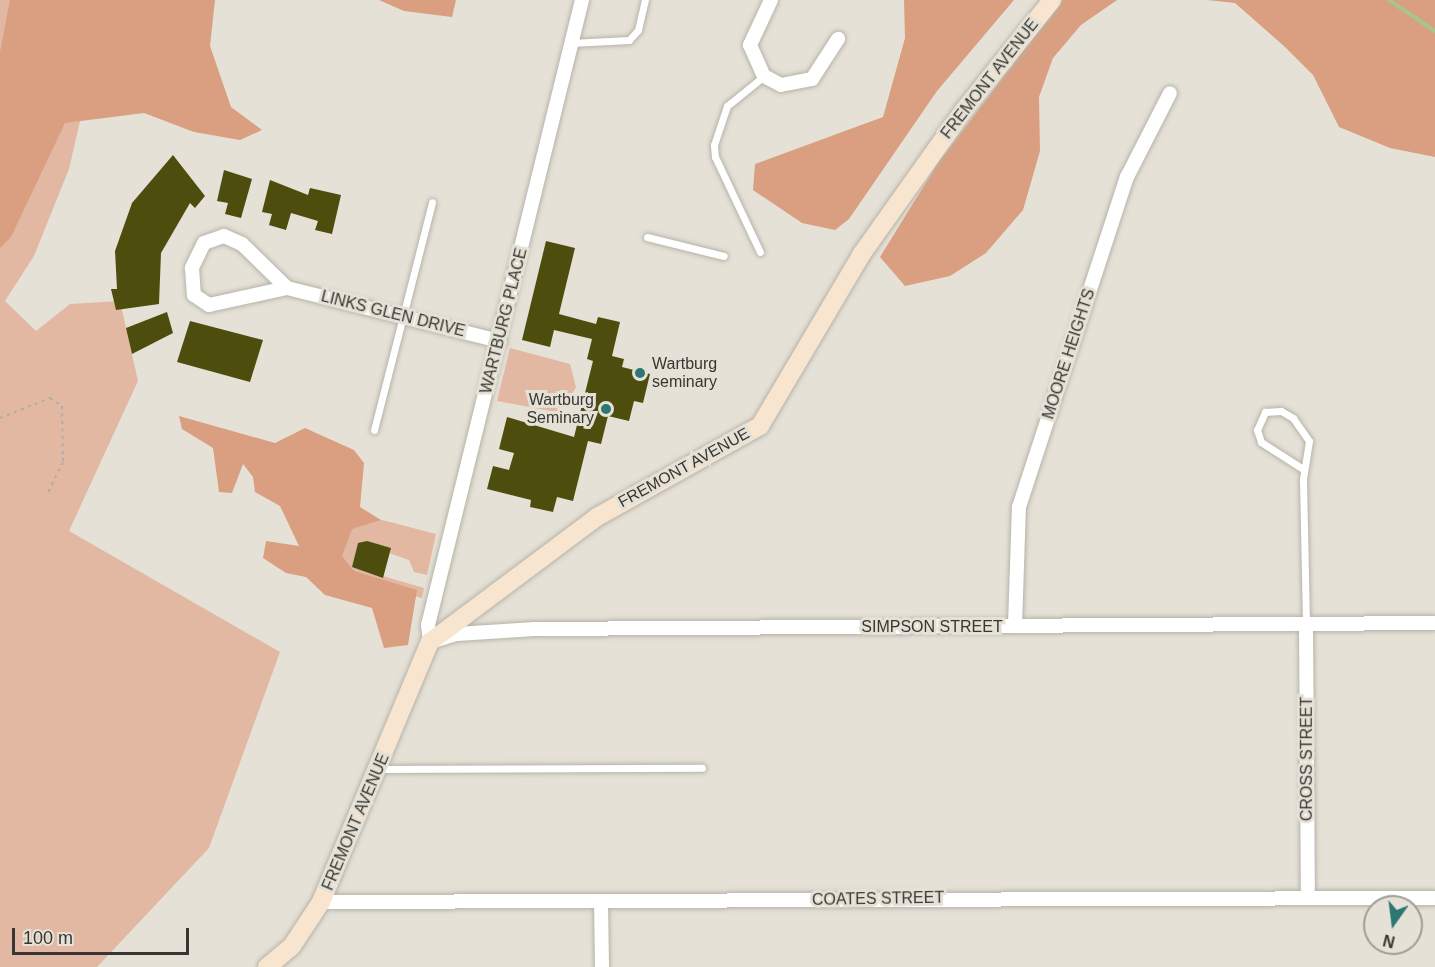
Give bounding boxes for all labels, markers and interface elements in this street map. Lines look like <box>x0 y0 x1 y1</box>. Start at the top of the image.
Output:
street label: FREMONT AVENUE <box>937 15 1043 143</box>
street label: WARTBURG PLACE <box>477 246 531 396</box>
street label: MOORE HEIGHTS <box>1039 286 1099 422</box>
street label: LINKS GLEN DRIVE <box>319 287 467 341</box>
place label: Wartburg seminary <box>652 354 717 392</box>
marker: Wartburg seminary <box>633 366 647 380</box>
place label: Wartburg Seminary <box>526 390 594 428</box>
marker: Wartburg Seminary <box>599 402 613 416</box>
street label: FREMONT AVENUE <box>615 424 753 512</box>
street label: SIMPSON STREET <box>861 617 1003 637</box>
street label: CROSS STREET <box>1297 697 1317 821</box>
street label: FREMONT AVENUE <box>318 750 394 894</box>
street label: COATES STREET <box>812 888 944 910</box>
north arrow <box>1363 895 1423 955</box>
scale bar <box>15 916 192 954</box>
text: 100 m <box>23 928 73 948</box>
text: N <box>1381 931 1397 951</box>

